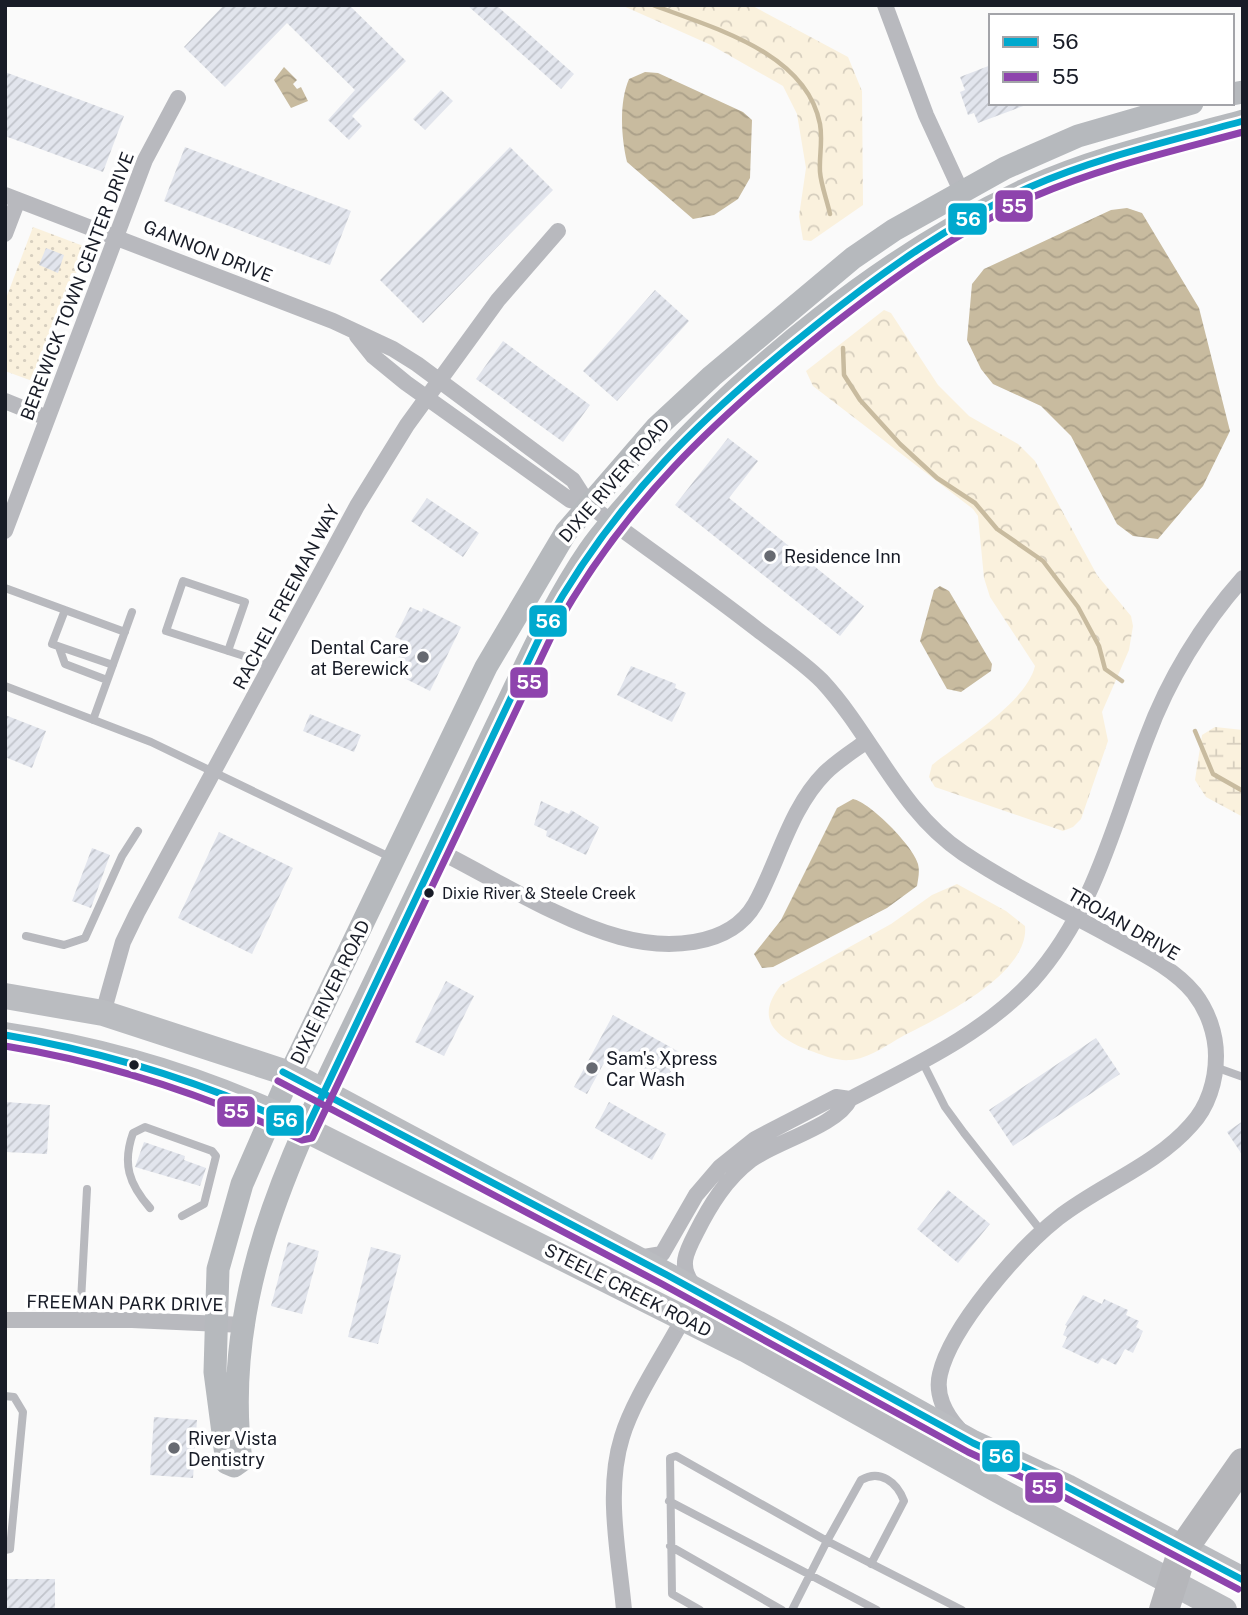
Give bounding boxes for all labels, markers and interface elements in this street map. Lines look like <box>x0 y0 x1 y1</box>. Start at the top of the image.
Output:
legend <box>989 14 1234 105</box>
text: 56 <box>1052 29 1079 54</box>
text: 55 <box>1052 64 1079 89</box>
street label: BEREWICK TOWN CENTER DRIVE <box>16 149 138 423</box>
line badge: 55 <box>994 189 1034 223</box>
text: 55 <box>1001 195 1027 217</box>
line badge: 56 <box>947 202 988 236</box>
text: 56 <box>955 208 981 230</box>
street label: GANNON DRIVE <box>140 216 276 286</box>
street label: DIXIE RIVER ROAD <box>554 414 674 546</box>
street label: RACHEL FREEMAN WAY <box>228 501 344 693</box>
place label: Residence Inn <box>784 546 901 567</box>
marker: Residence Inn <box>762 548 778 564</box>
line badge: 56 <box>528 604 568 638</box>
text: 56 <box>535 610 561 632</box>
place label: Dental Care at Berewick <box>310 637 409 679</box>
marker: Dental Care at Berewick <box>415 649 431 665</box>
line badge: 55 <box>509 666 549 699</box>
text: 55 <box>516 671 542 693</box>
street label: TROJAN DRIVE <box>1064 883 1184 965</box>
place label: Dixie River & Steele Creek <box>442 884 636 903</box>
marker: Dixie River & Steele Creek <box>422 886 436 900</box>
street label: DIXIE RIVER ROAD <box>286 917 374 1067</box>
place label: Sam's Xpress Car Wash <box>606 1048 717 1090</box>
unlabelled marker <box>127 1058 141 1072</box>
marker: Sam's Xpress Car Wash <box>584 1060 600 1076</box>
line badge: 55 <box>216 1095 256 1128</box>
text: 55 <box>223 1100 249 1122</box>
line badge: 56 <box>265 1104 305 1137</box>
text: 56 <box>272 1109 298 1131</box>
street label: STEELE CREEK ROAD <box>541 1239 715 1341</box>
street label: FREEMAN PARK DRIVE <box>26 1291 224 1315</box>
place label: River Vista Dentistry <box>188 1428 277 1470</box>
line badge: 56 <box>981 1439 1021 1473</box>
marker: River Vista Dentistry <box>166 1440 182 1456</box>
text: 56 <box>988 1445 1014 1467</box>
line badge: 55 <box>1024 1471 1064 1504</box>
text: 55 <box>1031 1476 1057 1498</box>

